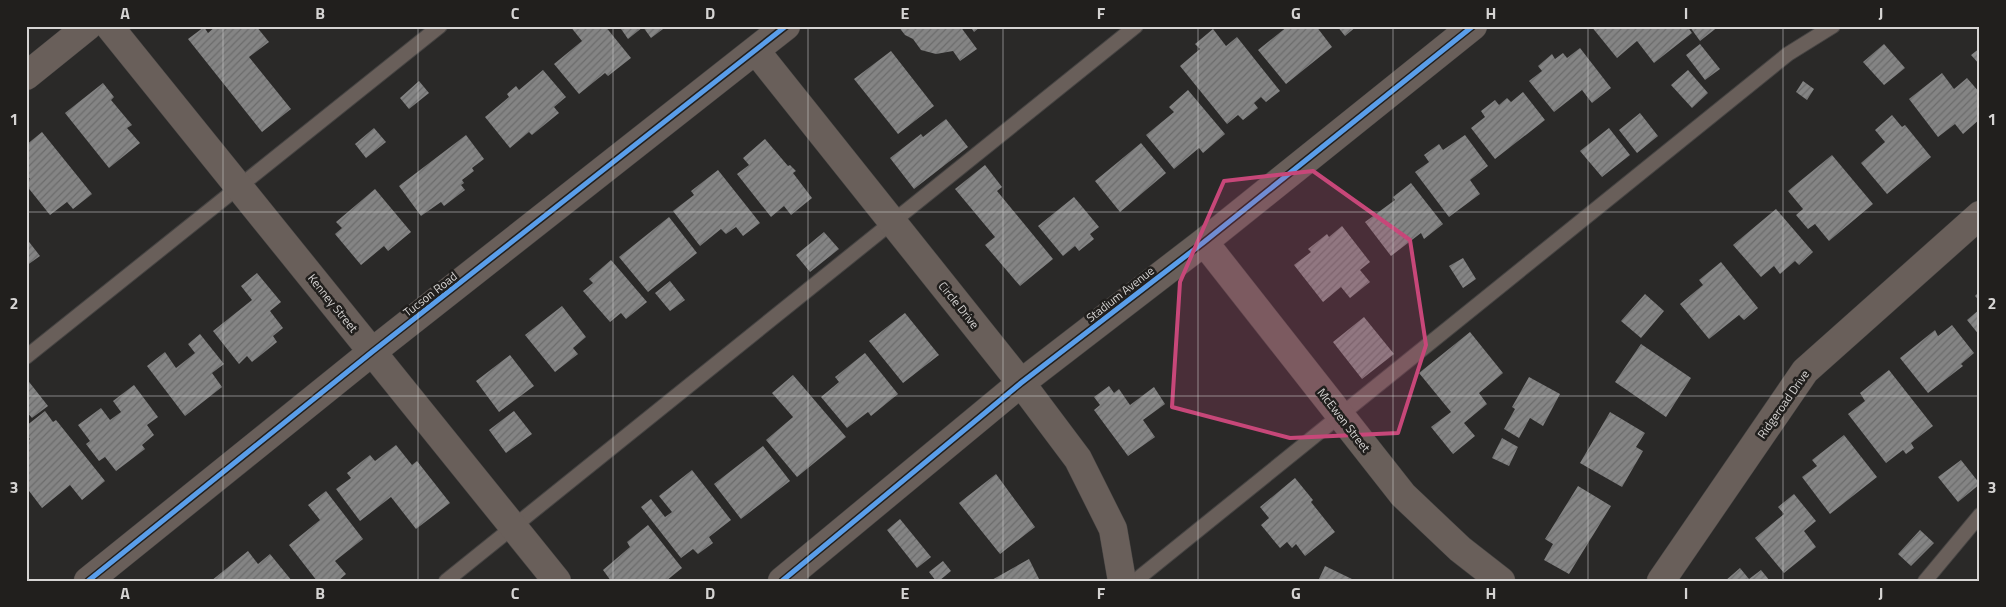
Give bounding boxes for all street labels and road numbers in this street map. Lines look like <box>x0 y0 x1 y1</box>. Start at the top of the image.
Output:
street label: Stadium Avenue <box>1082 261 1158 327</box>
street label: Tucson Road <box>399 267 461 321</box>
street label: Kenney Street <box>303 269 363 337</box>
street label: Circle Drive <box>934 277 984 333</box>
street label: Ridgeroad Drive <box>1752 366 1814 442</box>
street label: McEwen Street <box>1313 384 1376 457</box>

